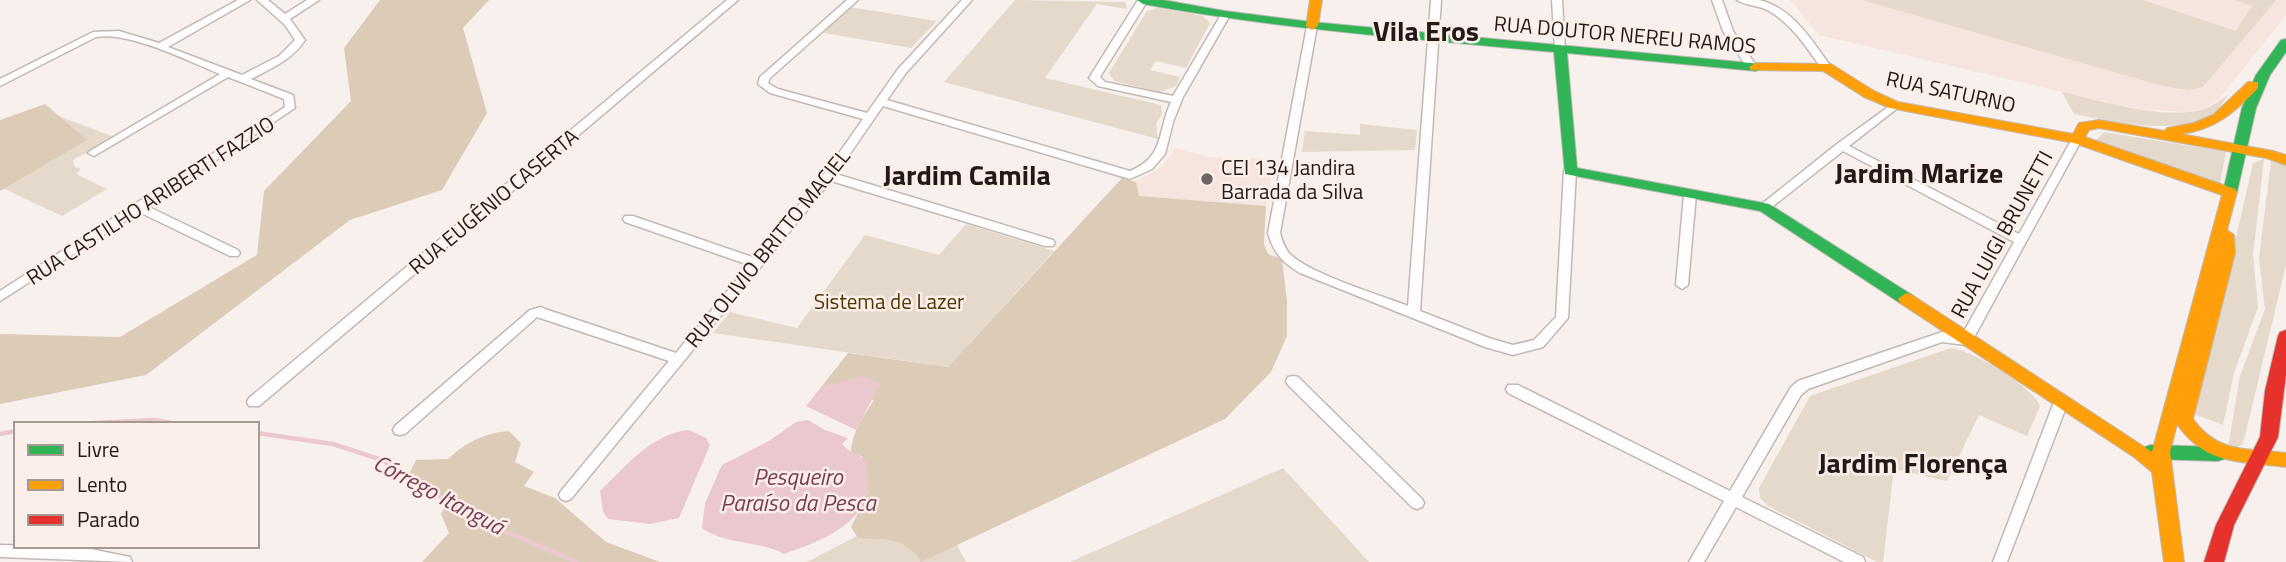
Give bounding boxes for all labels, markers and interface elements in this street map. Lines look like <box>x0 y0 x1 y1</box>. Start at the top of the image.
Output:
street label: RUA DOUTOR NEREU RAMOS <box>1493 7 1757 61</box>
district label: Vila Eros <box>1373 9 1479 52</box>
street label: RUA SATURNO <box>1883 62 2019 120</box>
street label: RUA CASTILHO ARIBERTI FAZZIO <box>19 107 281 293</box>
street label: RUA EUGÊNIO CASERTA <box>401 120 585 282</box>
street label: RUA OLIVIO BRITTO MACIEL <box>677 142 857 354</box>
street label: RUA LUIGI BRUNETTI <box>1942 144 2060 324</box>
place label: CEI 134 Jandira Barrada da Silva <box>1221 151 1364 207</box>
district label: Jardim Marize <box>1835 151 2003 194</box>
district label: Jardim Camila <box>883 153 1051 196</box>
marker: CEI 134 Jandira Barrada da Silva <box>1199 171 1215 187</box>
park label: Sistema de Lazer <box>814 285 964 317</box>
legend <box>14 422 259 548</box>
text: Livre <box>77 433 119 465</box>
district label: Jardim Florença <box>1818 441 2008 484</box>
water label: Córrego Itanguá <box>367 445 513 544</box>
water label: Pesqueiro Paraíso da Pesca <box>720 459 877 520</box>
text: Lento <box>77 468 127 500</box>
text: Parado <box>77 503 140 535</box>

